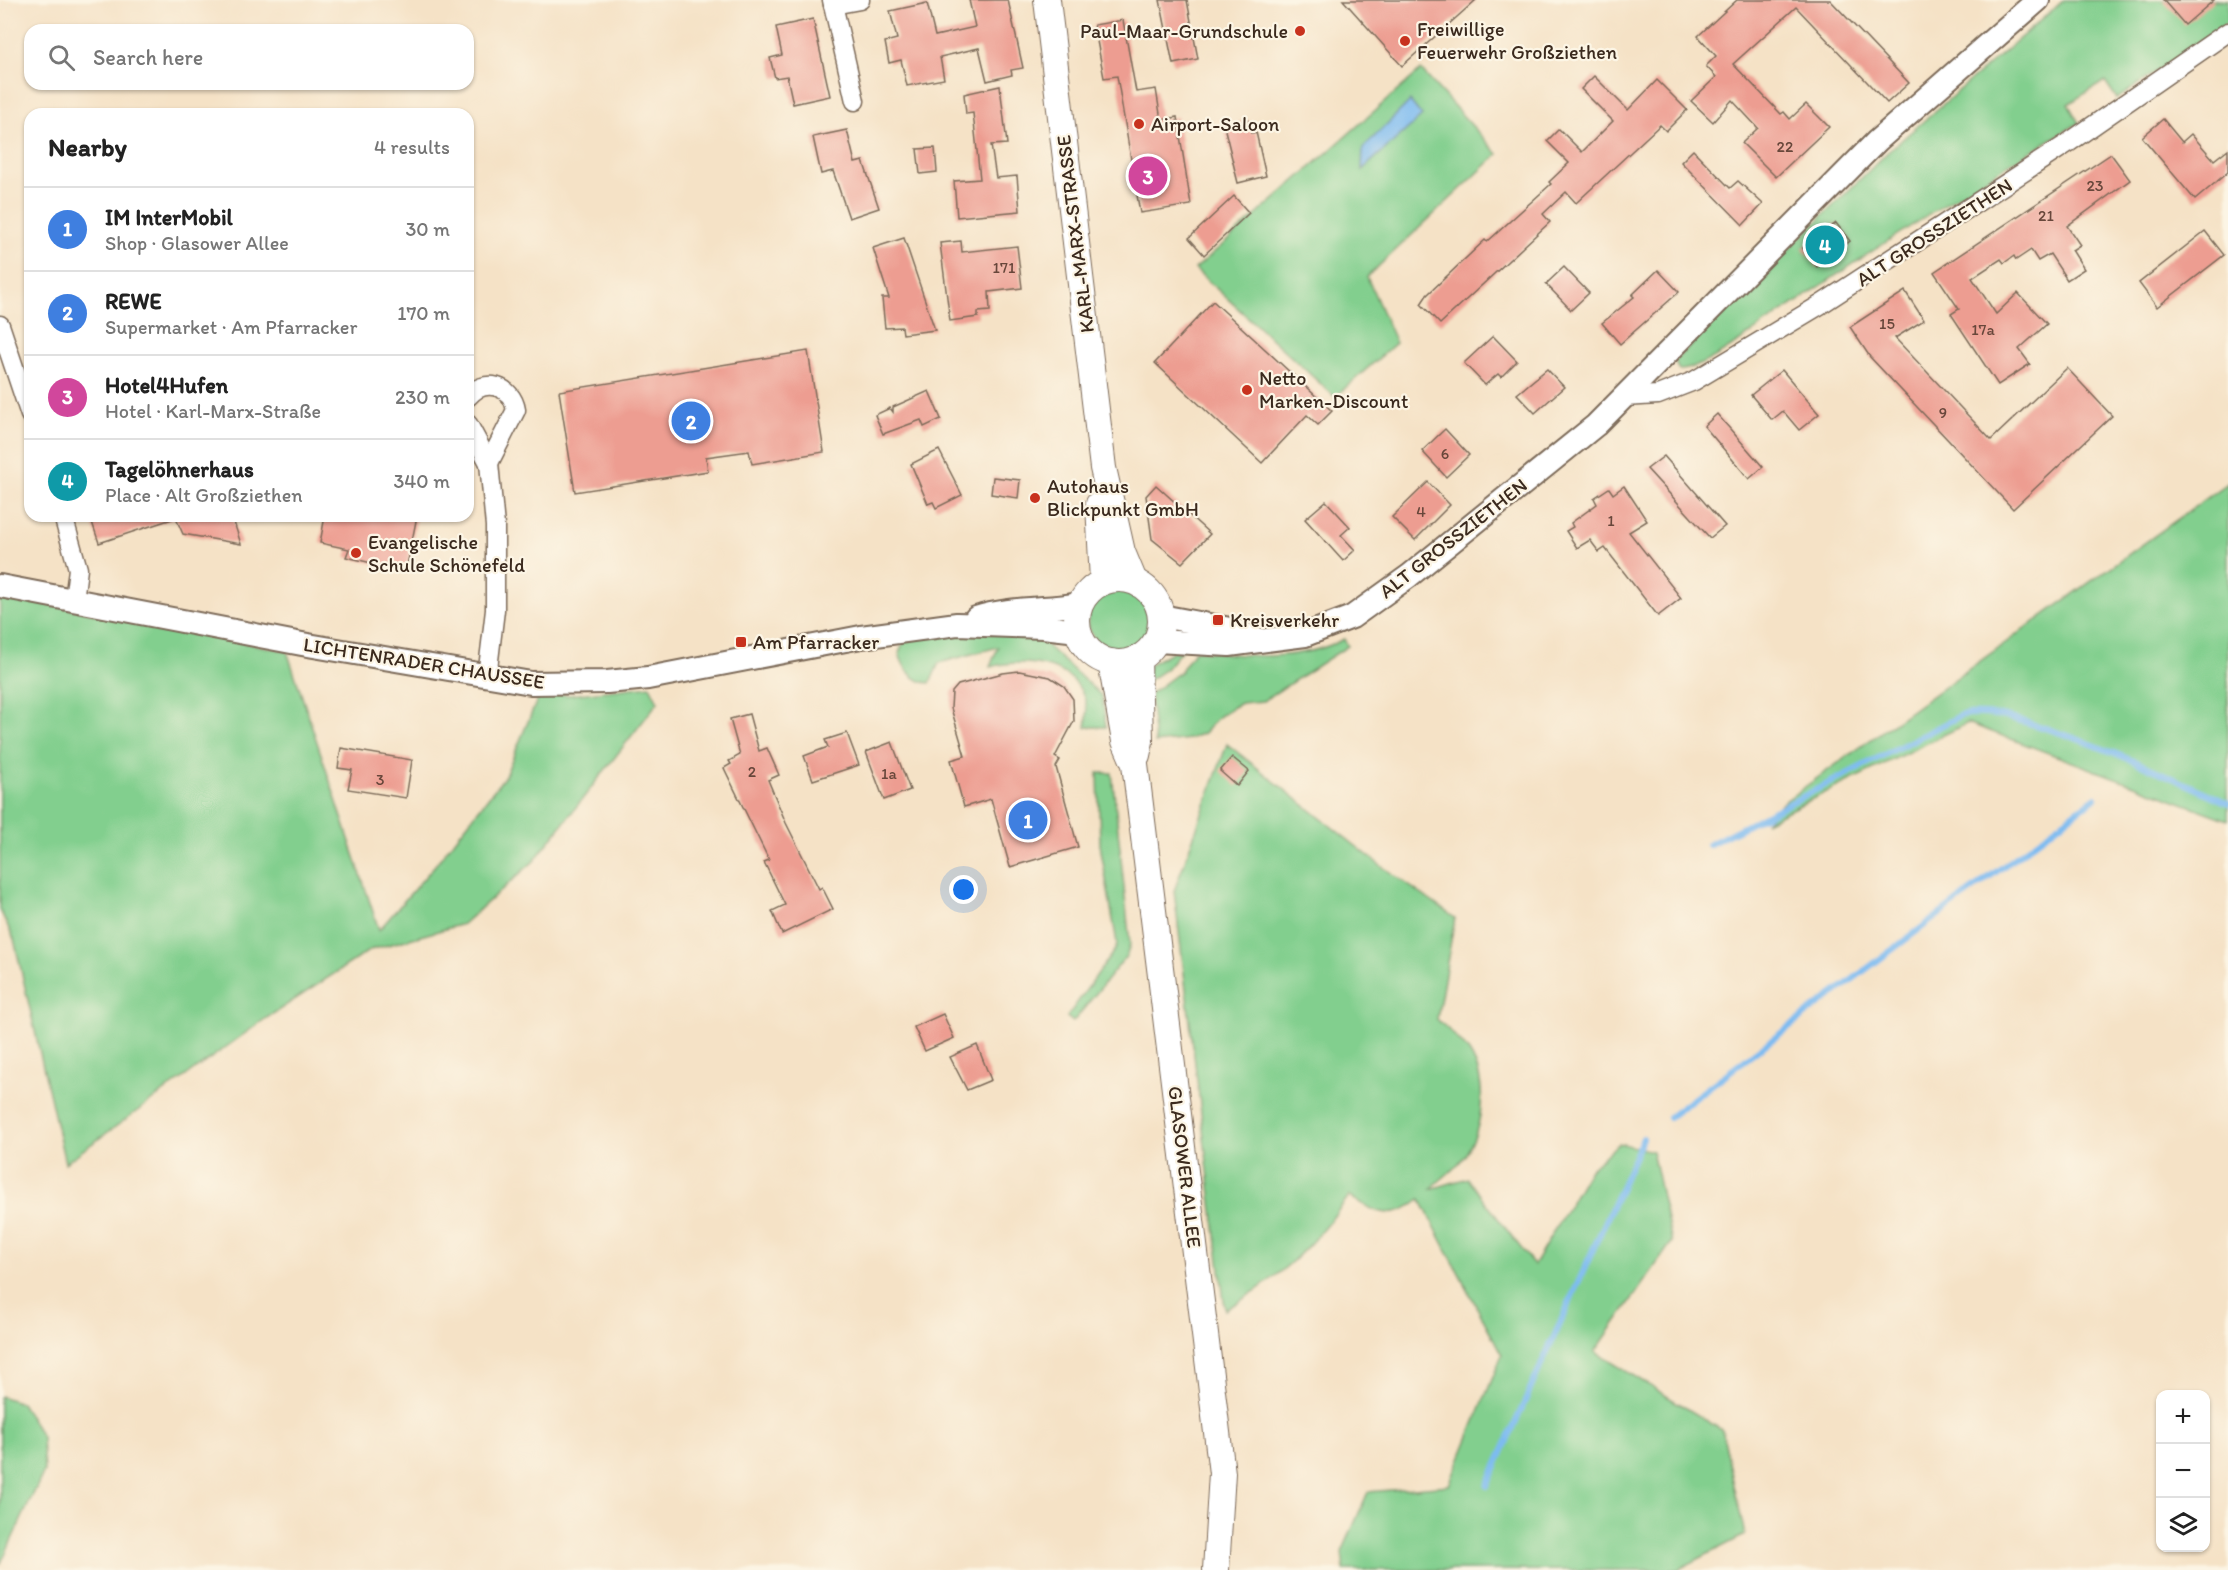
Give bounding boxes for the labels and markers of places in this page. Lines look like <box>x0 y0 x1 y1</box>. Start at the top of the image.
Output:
place label: Freiwillige Feuerwehr Großziethen <box>1417 17 1617 64</box>
place label: Paul-Maar-Grundschule <box>1080 19 1288 43</box>
marker: Paul-Maar-Grundschule <box>1293 24 1307 38</box>
marker: Freiwillige Feuerwehr Großziethen <box>1398 34 1412 48</box>
place label: Airport-Saloon <box>1151 112 1279 136</box>
marker: Airport-Saloon <box>1132 117 1146 131</box>
pin: 3 <box>1128 154 1168 198</box>
pin: 4 <box>1806 222 1844 268</box>
place label: Netto Marken-Discount <box>1259 366 1408 413</box>
marker: Netto Marken-Discount <box>1240 383 1254 397</box>
pin: 2 <box>672 398 710 444</box>
place label: Autohaus Blickpunkt GmbH <box>1047 474 1199 521</box>
marker: Autohaus Blickpunkt GmbH <box>1028 491 1042 505</box>
place label: Evangelische Schule Schönefeld <box>368 530 525 577</box>
marker: Evangelische Schule Schönefeld <box>349 546 363 560</box>
place label: Kreisverkehr <box>1230 608 1339 632</box>
marker: Kreisverkehr <box>1211 613 1225 627</box>
place label: Am Pfarracker <box>753 630 879 654</box>
marker: Am Pfarracker <box>734 635 748 649</box>
pin: 1 <box>1008 798 1048 842</box>

